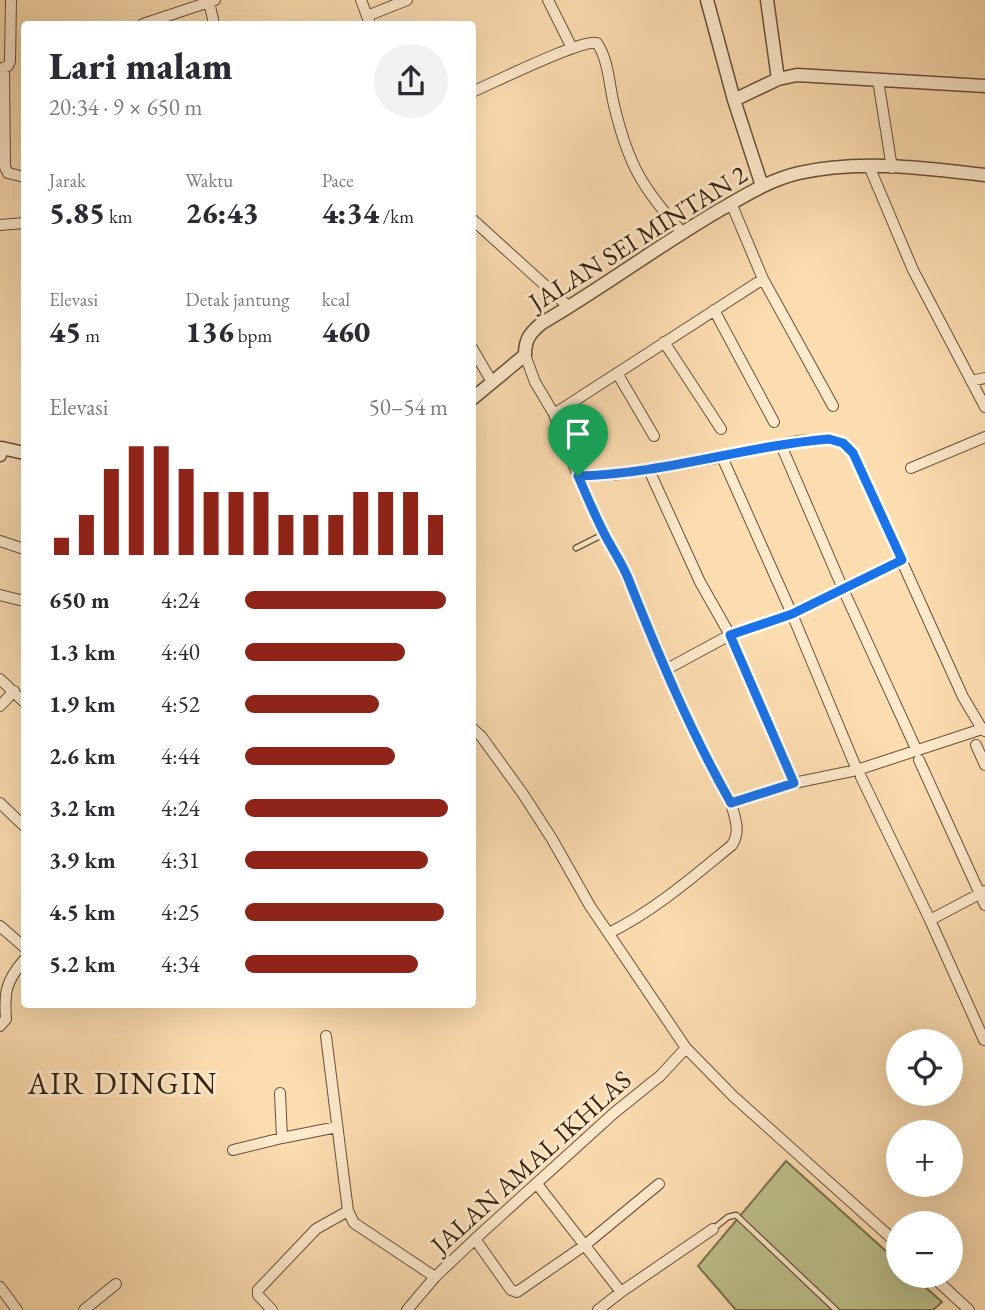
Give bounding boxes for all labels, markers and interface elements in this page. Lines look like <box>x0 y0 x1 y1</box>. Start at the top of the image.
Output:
text: Lari malam <box>49 41 233 90</box>
button: share <box>374 44 448 118</box>
text: 20:34 · 9 × 650 m <box>49 92 202 122</box>
street label: JALAN SEI MINTAN 2 <box>521 157 754 320</box>
text: Jarak <box>49 168 86 193</box>
text: Waktu <box>185 168 233 193</box>
text: Pace <box>322 168 354 193</box>
text: 5.85 <box>49 193 105 232</box>
text: 26:43 <box>185 193 259 232</box>
text: 4:34 <box>322 193 379 232</box>
text: km <box>105 204 133 229</box>
text: /km <box>379 204 414 229</box>
text: Elevasi <box>49 287 98 312</box>
text: Detak jantung <box>185 287 290 312</box>
text: kcal <box>322 287 350 312</box>
text: 45 <box>49 312 81 351</box>
text: 136 <box>185 312 234 351</box>
text: 460 <box>322 312 370 351</box>
text: m <box>81 323 100 348</box>
text: bpm <box>234 323 272 348</box>
text: Elevasi <box>49 392 108 422</box>
text: 50–54 m <box>369 392 448 422</box>
pin <box>548 404 608 476</box>
icon: arrive <box>559 415 597 453</box>
text: 650 m <box>49 585 110 615</box>
text: 4:24 <box>161 585 200 615</box>
text: 1.3 km <box>49 637 116 667</box>
text: 4:40 <box>161 637 200 667</box>
text: 1.9 km <box>49 689 116 719</box>
text: 4:52 <box>161 689 200 719</box>
text: 2.6 km <box>49 741 116 771</box>
text: 4:44 <box>161 741 200 771</box>
text: 3.2 km <box>49 793 116 823</box>
text: 4:24 <box>161 793 200 823</box>
text: 3.9 km <box>49 845 116 875</box>
text: 4:31 <box>161 845 200 875</box>
text: 4.5 km <box>49 897 116 927</box>
text: 4:25 <box>161 897 200 927</box>
text: 5.2 km <box>49 949 116 979</box>
text: 4:34 <box>161 949 200 979</box>
map controls <box>886 1029 963 1288</box>
button: locate <box>886 1029 963 1106</box>
street label: JALAN AMAL IKHLAS <box>422 1063 638 1262</box>
district label: AIR DINGIN <box>27 1064 218 1103</box>
button: + <box>886 1120 963 1197</box>
button: − <box>886 1211 963 1288</box>

